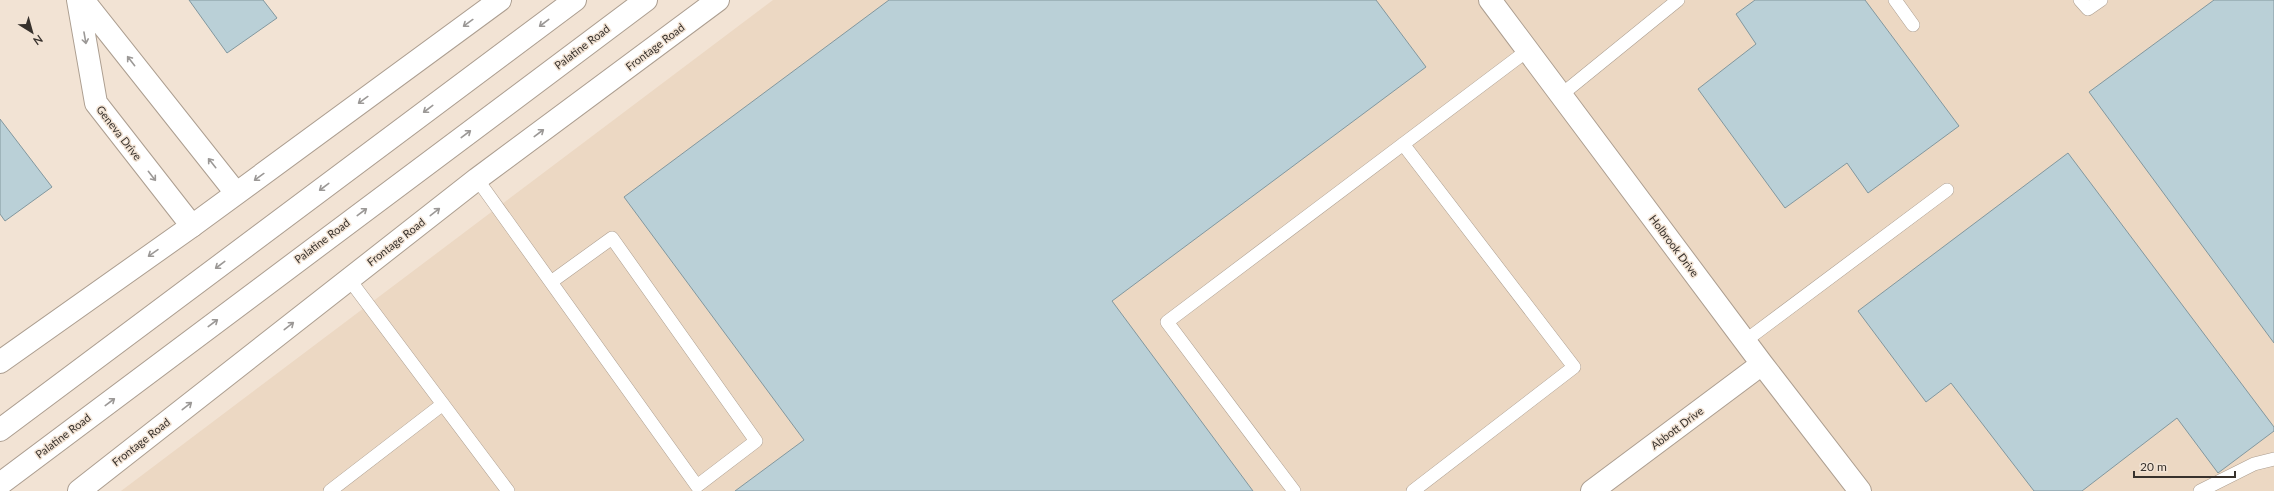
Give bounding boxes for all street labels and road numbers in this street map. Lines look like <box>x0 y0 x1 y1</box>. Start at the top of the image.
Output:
street label: Frontage Road <box>623 20 687 73</box>
street label: Palatine Road <box>552 22 612 72</box>
street label: Geneva Drive <box>94 103 145 163</box>
street label: Holbrook Drive <box>1647 212 1702 279</box>
street label: Frontage Road <box>364 215 427 268</box>
street label: Palatine Road <box>292 216 352 266</box>
street label: Abbott Drive <box>1648 404 1706 452</box>
street label: Palatine Road <box>33 411 93 461</box>
street label: Frontage Road <box>109 415 172 468</box>

